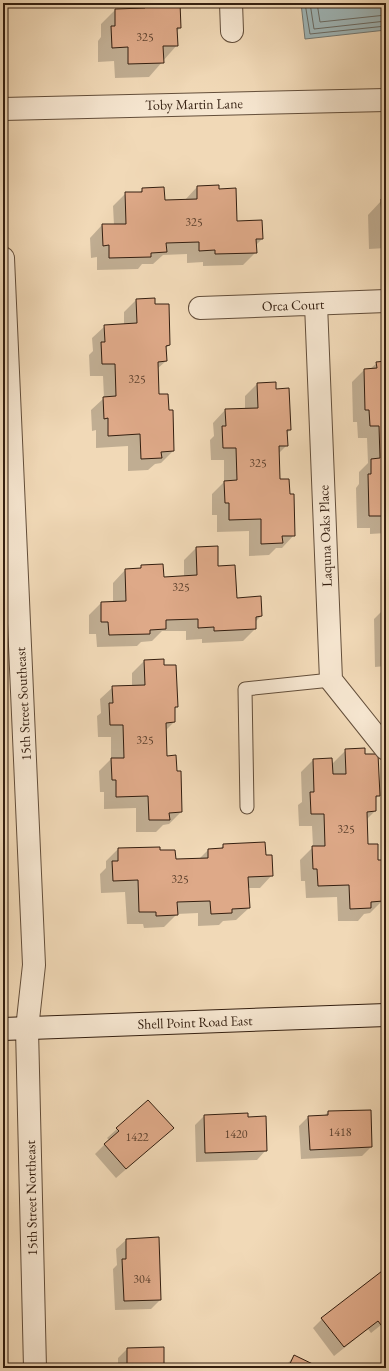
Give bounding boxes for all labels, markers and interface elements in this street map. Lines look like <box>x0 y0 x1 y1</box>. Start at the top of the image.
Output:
house number: 325 <box>136 29 154 45</box>
street label: Toby Martin Lane <box>145 94 244 114</box>
house number: 325 <box>185 214 203 230</box>
street label: Orca Court <box>261 295 325 315</box>
house number: 325 <box>128 371 146 387</box>
house number: 325 <box>249 455 267 471</box>
street label: Laquna Oaks Place <box>314 484 336 587</box>
house number: 325 <box>172 579 190 595</box>
street label: 15th Street Southeast <box>11 646 35 761</box>
house number: 325 <box>136 732 154 748</box>
house number: 325 <box>337 821 355 837</box>
house number: 325 <box>171 871 189 887</box>
street label: Shell Point Road East <box>137 1011 253 1033</box>
house number: 1418 <box>328 1124 352 1140</box>
house number: 1420 <box>224 1126 248 1142</box>
house number: 1422 <box>125 1129 149 1145</box>
street label: 15th Street Northeast <box>21 1139 41 1256</box>
house number: 304 <box>133 1271 151 1287</box>

